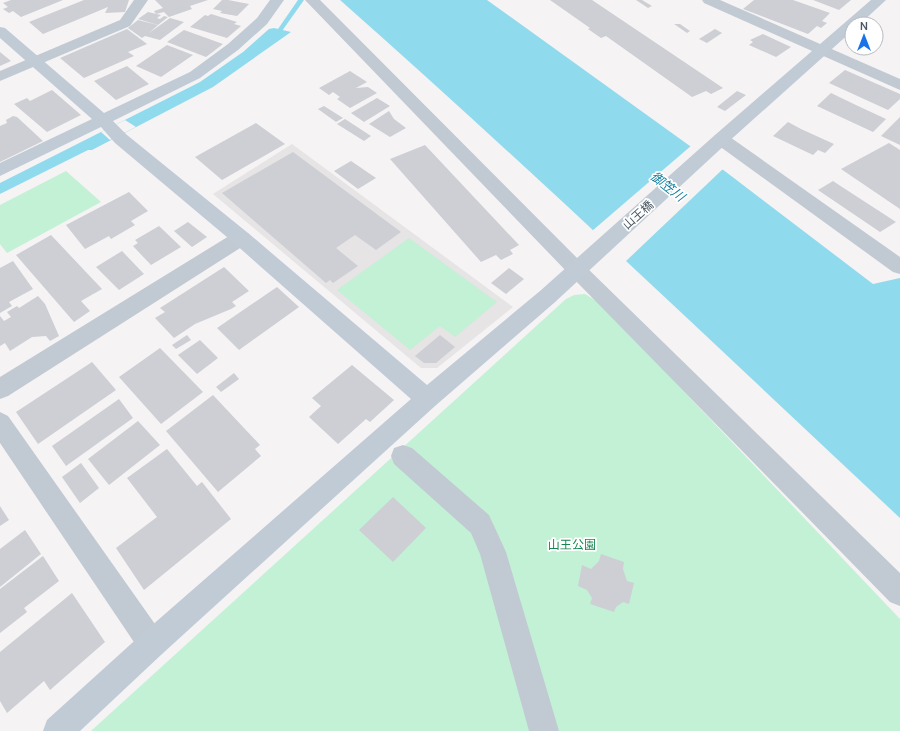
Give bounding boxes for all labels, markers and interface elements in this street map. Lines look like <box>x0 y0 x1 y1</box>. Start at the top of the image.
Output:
north arrow <box>844 16 884 56</box>
text: N <box>860 18 868 33</box>
water label: 御笠川 <box>647 167 690 206</box>
street label: 山王橋 <box>619 196 657 233</box>
park label: 山王公園 <box>548 536 596 553</box>

